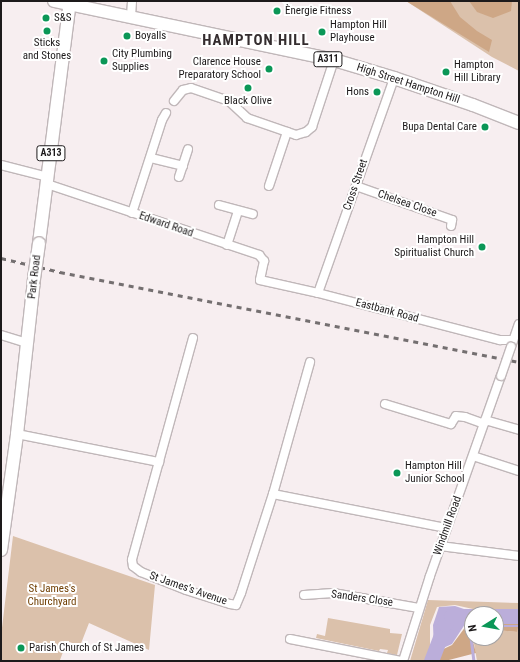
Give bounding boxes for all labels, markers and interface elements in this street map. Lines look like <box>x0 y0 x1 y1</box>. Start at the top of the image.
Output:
place label: Ènergie Fitness <box>285 4 351 18</box>
marker: Ènergie Fitness <box>272 6 282 16</box>
place label: S&S <box>54 11 71 25</box>
marker: S&S <box>41 13 51 23</box>
place label: Hampton Hill Playhouse <box>330 19 387 45</box>
marker: Sticks and Stones <box>42 26 52 36</box>
marker: Hampton Hill Playhouse <box>317 27 327 37</box>
place label: Boyalls <box>135 29 166 43</box>
marker: Boyalls <box>122 31 132 41</box>
district label: HAMPTON HILL <box>202 32 310 50</box>
place label: Sticks and Stones <box>23 37 71 63</box>
place label: City Plumbing Supplies <box>112 48 172 74</box>
road number: A311 <box>313 51 343 67</box>
marker: City Plumbing Supplies <box>99 56 109 66</box>
place label: Clarence House Preparatory School <box>179 56 261 82</box>
place label: Hampton Hill Library <box>454 59 501 85</box>
street label: High Street Hampton Hill <box>355 61 461 107</box>
marker: Clarence House Preparatory School <box>264 64 274 74</box>
marker: Hampton Hill Library <box>441 67 451 77</box>
marker: Black Olive <box>243 83 253 93</box>
place label: Hons <box>346 85 369 99</box>
marker: Hons <box>372 87 382 97</box>
place label: Black Olive <box>224 94 272 108</box>
place label: Bupa Dental Care <box>402 120 477 134</box>
marker: Bupa Dental Care <box>480 122 490 132</box>
road number: A313 <box>36 145 66 161</box>
street label: Cross Street <box>341 158 371 212</box>
street label: Chelsea Close <box>376 188 438 220</box>
street label: Edward Road <box>137 210 195 240</box>
place label: Hampton Hill Spiritualist Church <box>394 234 474 260</box>
marker: Hampton Hill Spiritualist Church <box>477 242 487 252</box>
street label: Park Road <box>26 254 44 300</box>
street label: Eastbank Road <box>354 296 420 326</box>
place label: Hampton Hill Junior School <box>405 460 465 486</box>
marker: Hampton Hill Junior School <box>392 468 402 478</box>
street label: Windmill Road <box>431 495 465 557</box>
street label: St James's Avenue <box>147 570 229 608</box>
park label: St James's Churchyard <box>28 583 76 609</box>
street label: Sanders Close <box>330 588 394 610</box>
north arrow <box>464 606 504 646</box>
text: N <box>466 624 480 633</box>
place label: Parish Church of St James <box>29 641 144 655</box>
marker: Parish Church of St James <box>16 643 26 653</box>

